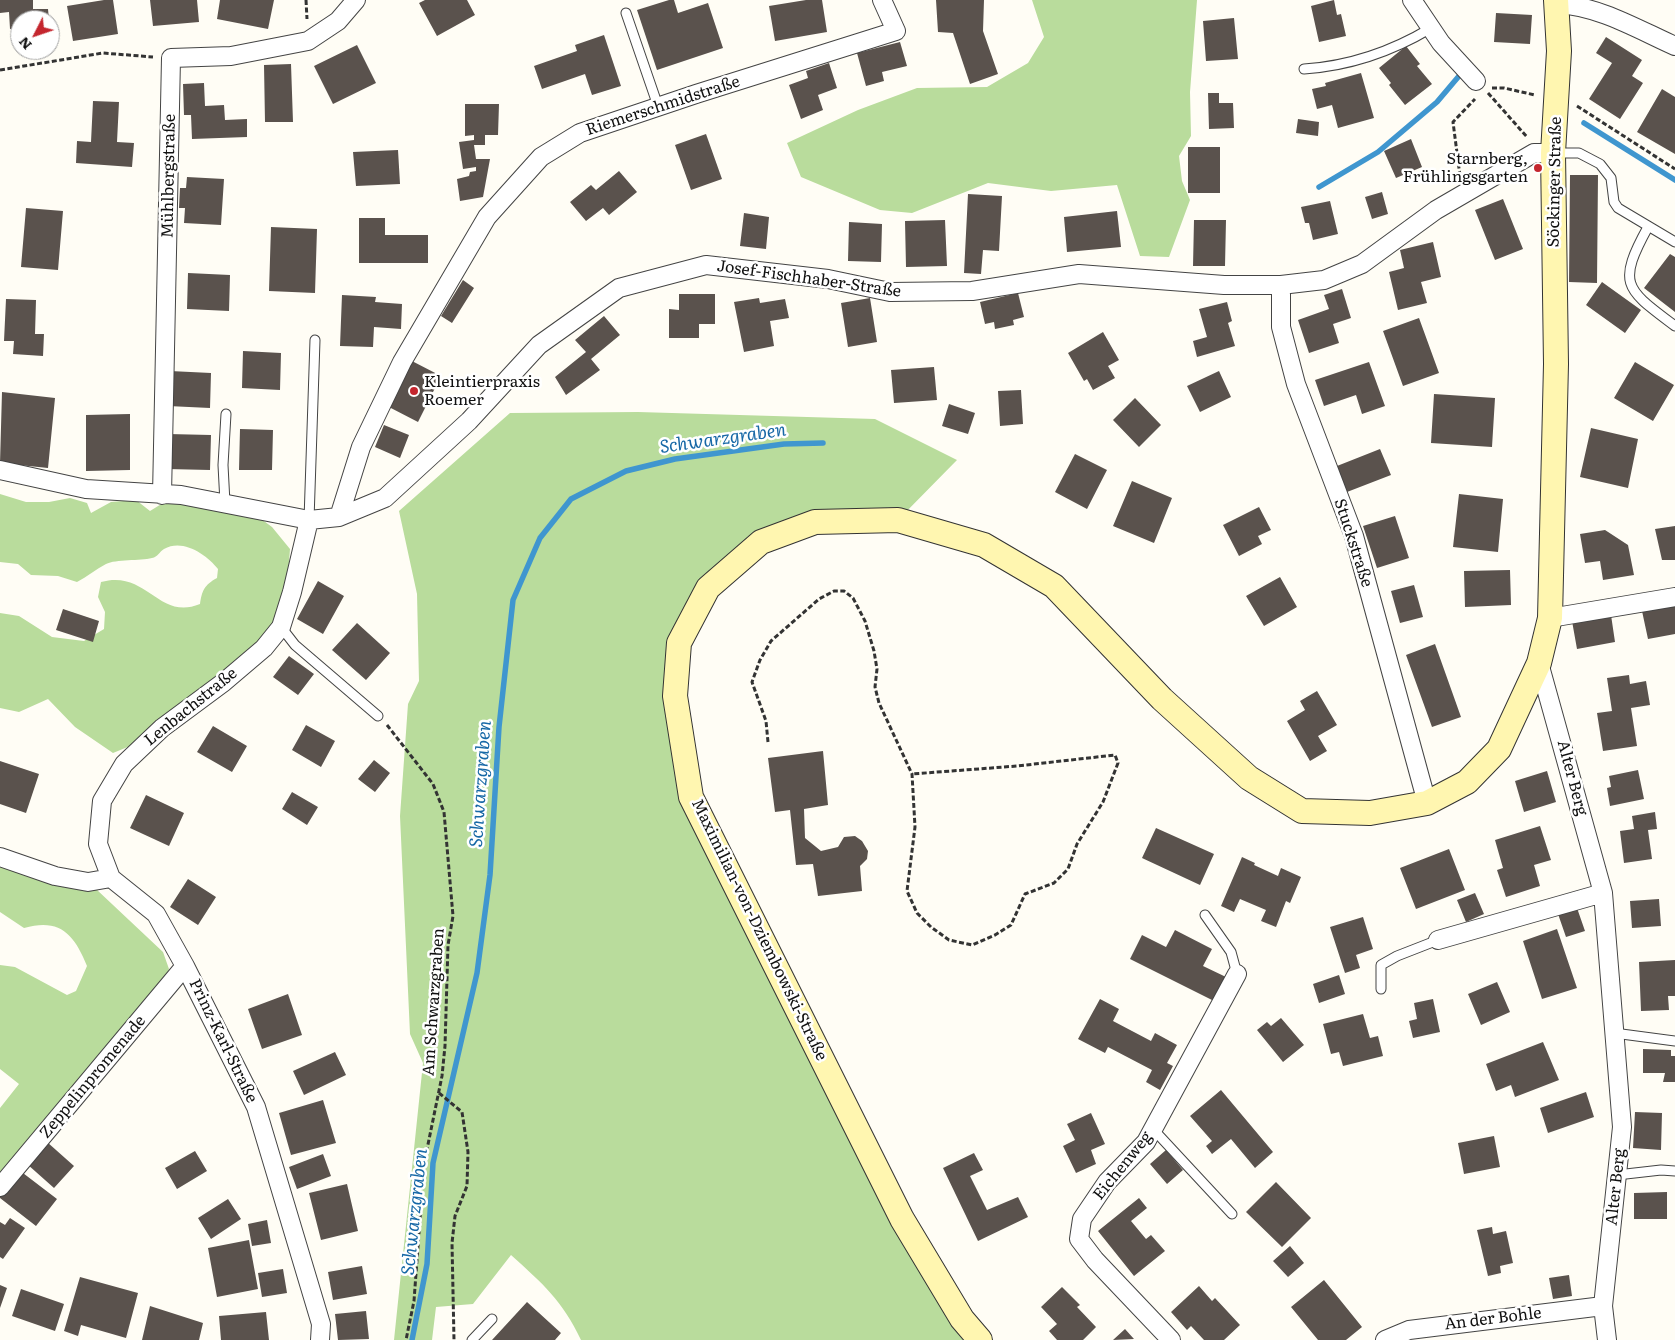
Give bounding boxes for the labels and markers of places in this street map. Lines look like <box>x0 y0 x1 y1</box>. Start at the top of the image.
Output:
place label: Starnberg, Frühlingsgarten <box>1403 149 1528 187</box>
marker: Starnberg, Frühlingsgarten <box>1532 162 1544 174</box>
place label: Kleintierpraxis Roemer <box>424 372 540 410</box>
marker: Kleintierpraxis Roemer <box>408 385 420 397</box>

